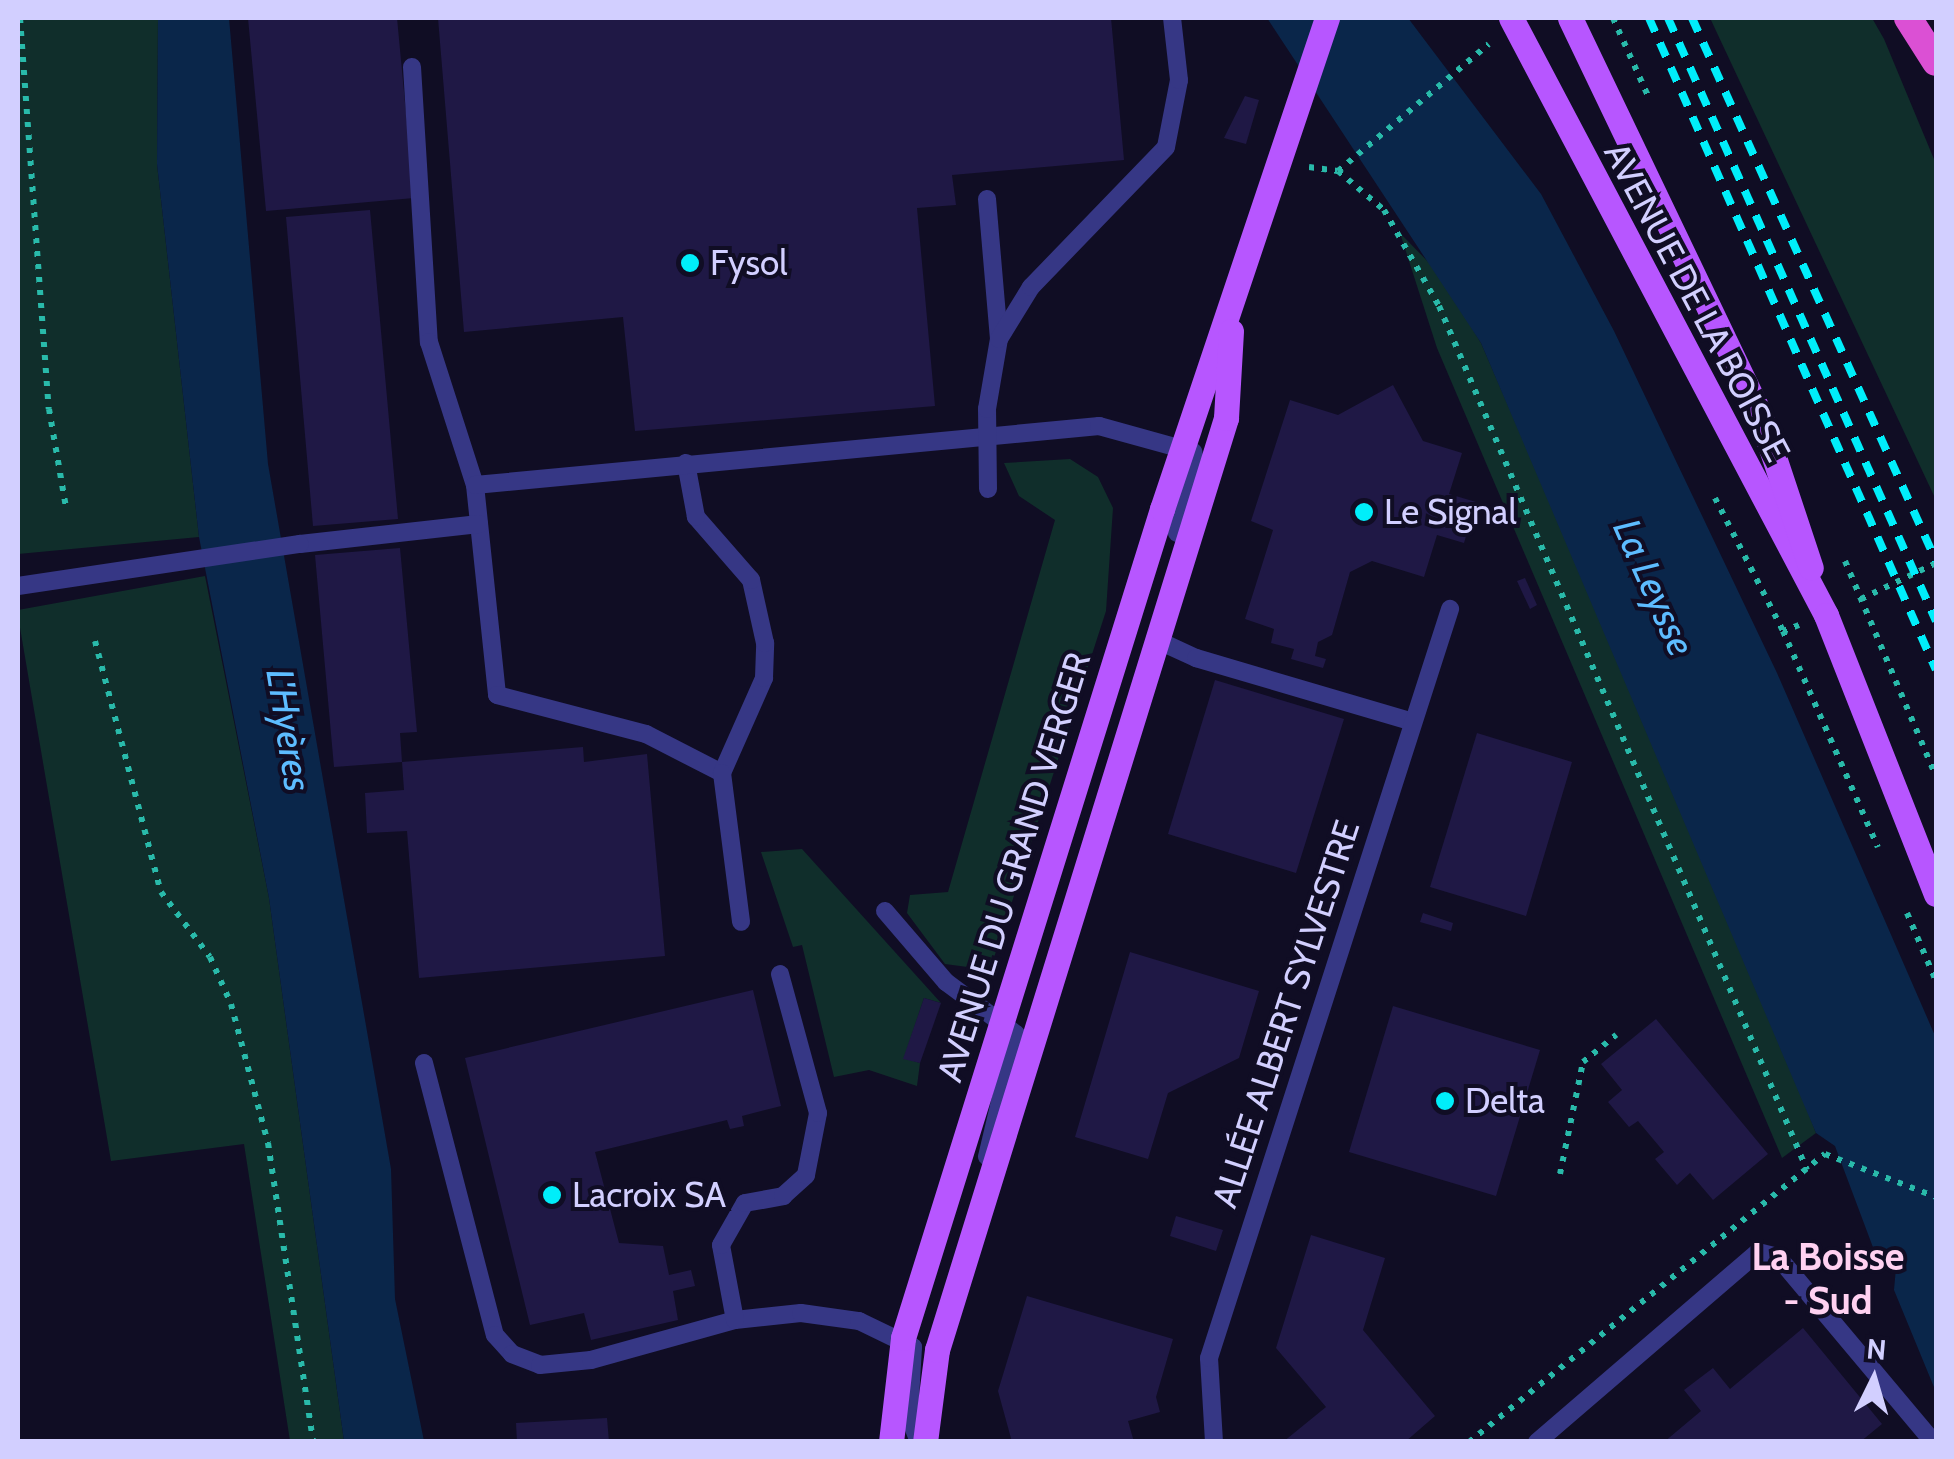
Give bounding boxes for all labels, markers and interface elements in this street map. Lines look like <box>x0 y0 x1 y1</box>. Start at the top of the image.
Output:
street label: AVENUE DE LA BOISSE <box>1595 136 1799 468</box>
place label: Fysol <box>710 242 788 284</box>
marker: Fysol <box>679 252 701 274</box>
place label: Le Signal <box>1384 491 1517 533</box>
marker: Le Signal <box>1353 501 1375 523</box>
water label: La Leysse <box>1604 512 1704 662</box>
street label: AVENUE DU GRAND VERGER <box>929 647 1099 1087</box>
water label: L'Hyères <box>257 665 321 795</box>
street label: ALLÉE ALBERT SYLVESTRE <box>1204 815 1368 1213</box>
place label: Delta <box>1465 1080 1545 1122</box>
marker: Delta <box>1434 1090 1456 1112</box>
place label: Lacroix SA <box>572 1174 726 1216</box>
marker: Lacroix SA <box>541 1184 563 1206</box>
district label: La Boisse - Sud <box>1752 1234 1904 1324</box>
north arrow <box>1824 1329 1924 1429</box>
text: N <box>1865 1331 1888 1367</box>

